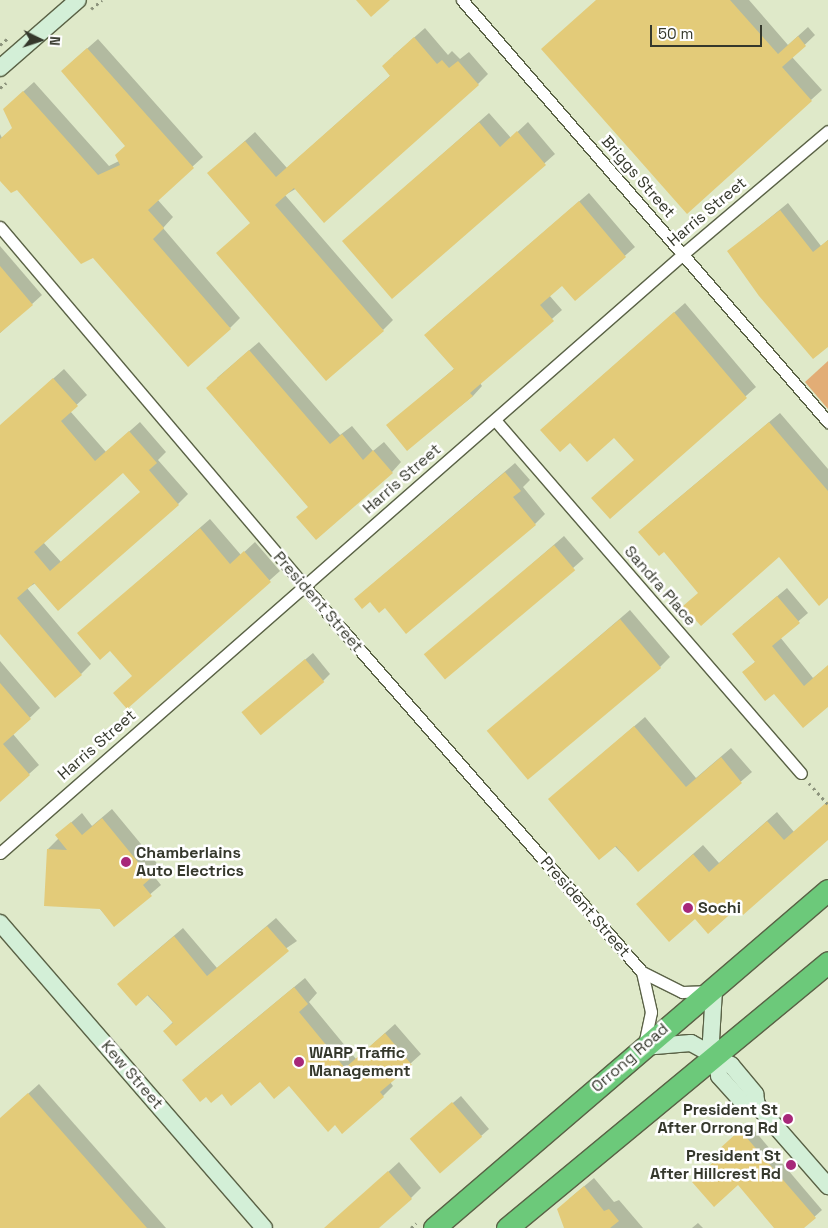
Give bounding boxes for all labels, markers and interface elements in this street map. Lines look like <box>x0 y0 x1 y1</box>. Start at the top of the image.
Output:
north arrow <box>15 15 65 65</box>
scale bar <box>653 15 766 47</box>
text: 50 m <box>658 24 693 43</box>
text: N <box>46 36 64 46</box>
street label: Briggs Street <box>597 132 679 222</box>
street label: Harris Street <box>664 173 750 251</box>
street label: Harris Street <box>359 440 445 518</box>
street label: Sandra Place <box>620 542 700 630</box>
street label: President Street <box>269 548 367 656</box>
street label: Harris Street <box>54 706 140 784</box>
place label: Chamberlains Auto Electrics <box>136 843 244 881</box>
street label: President Street <box>536 853 634 961</box>
marker: Chamberlains Auto Electrics <box>120 856 132 868</box>
place label: Sochi <box>698 898 741 918</box>
marker: Sochi <box>682 902 694 914</box>
street label: Orrong Road <box>588 1019 672 1097</box>
street label: Kew Street <box>97 1037 167 1113</box>
place label: WARP Traffic Management <box>309 1043 411 1081</box>
marker: WARP Traffic Management <box>293 1056 305 1068</box>
place label: President St After Orrong Rd <box>657 1100 778 1138</box>
marker: President St After Orrong Rd <box>782 1113 794 1125</box>
place label: President St After Hillcrest Rd <box>650 1146 781 1184</box>
marker: President St After Hillcrest Rd <box>785 1159 797 1171</box>

